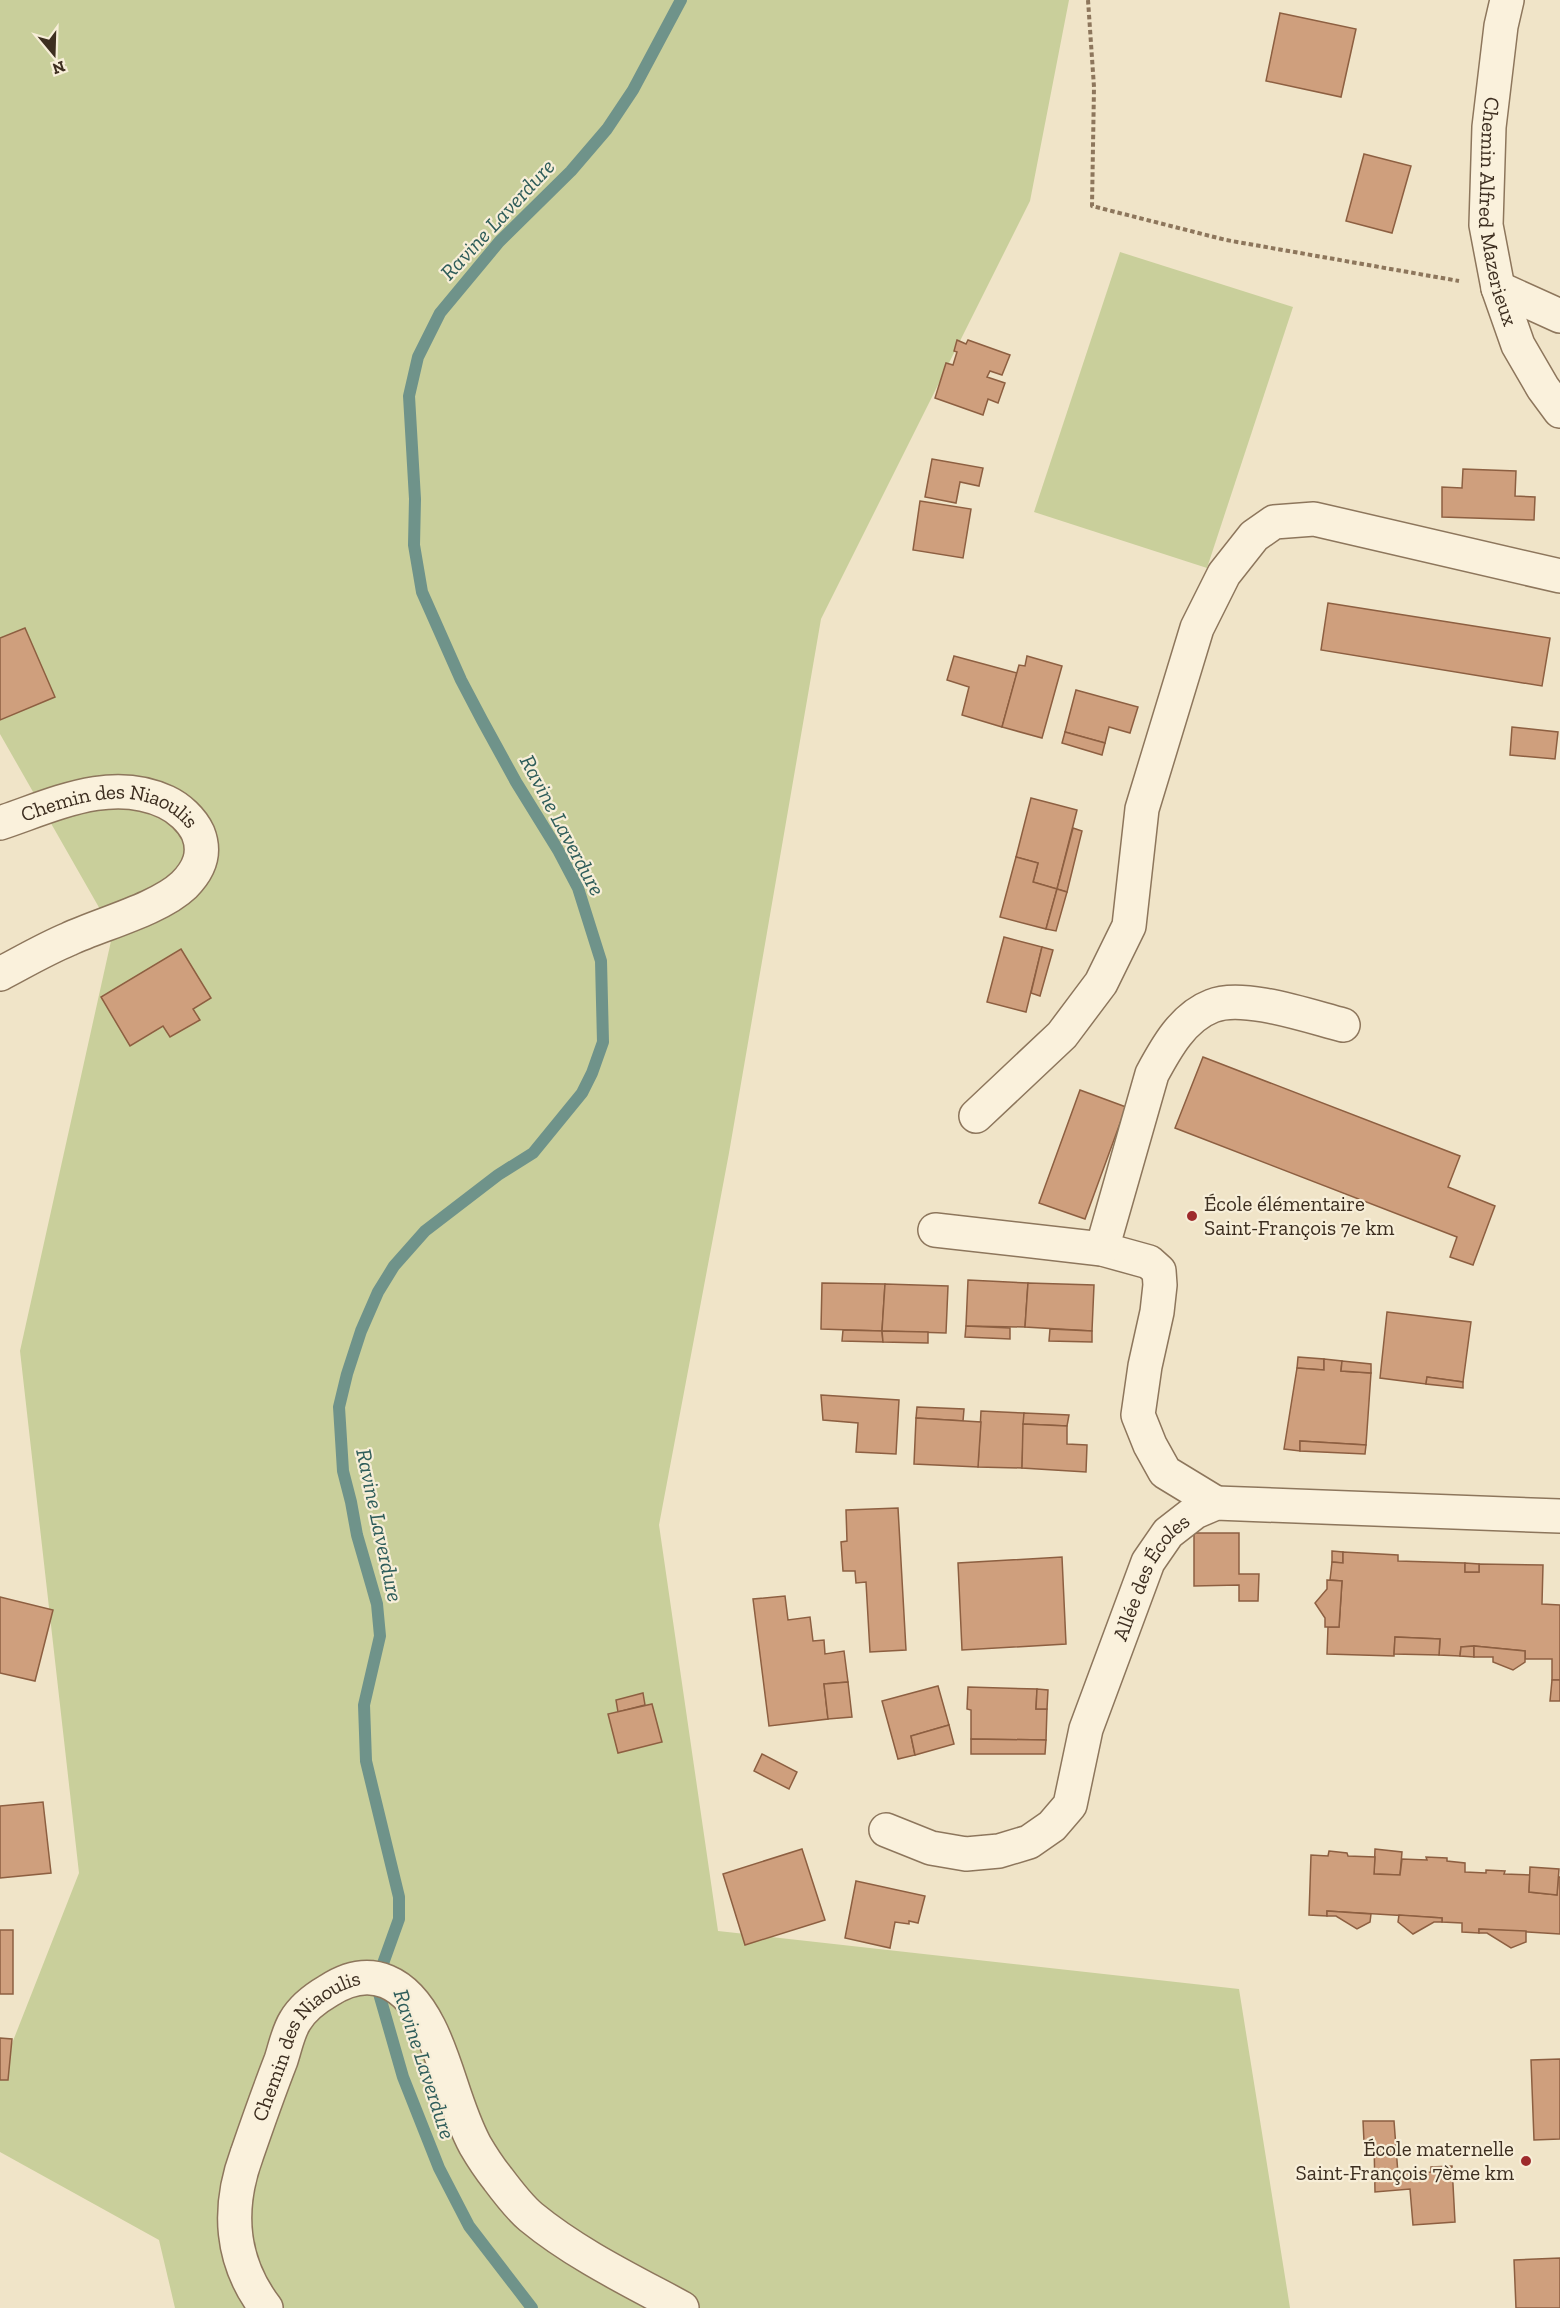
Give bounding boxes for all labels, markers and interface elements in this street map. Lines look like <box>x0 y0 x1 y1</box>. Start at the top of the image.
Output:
north arrow <box>24 24 84 84</box>
text: N <box>50 57 68 79</box>
street label: Chemin Alfred Mazerieux <box>1474 96 1523 329</box>
water label: Ravine Laverdure <box>434 153 560 286</box>
water label: Ravine Laverdure <box>514 750 611 900</box>
street label: Chemin des Niaoulis <box>17 779 204 833</box>
place label: École élémentaire Saint-François 7e km <box>1204 1191 1394 1240</box>
marker: École élémentaire Saint-François 7e km <box>1185 1209 1199 1223</box>
water label: Ravine Laverdure <box>350 1446 409 1604</box>
street label: Allée des Écoles <box>1107 1508 1194 1644</box>
street label: Chemin des Niaoulis <box>246 1965 363 2124</box>
water label: Ravine Laverdure <box>388 1986 461 2142</box>
place label: École maternelle Saint-François 7ème km <box>1296 2136 1514 2185</box>
marker: École maternelle Saint-François 7ème km <box>1519 2154 1533 2168</box>

